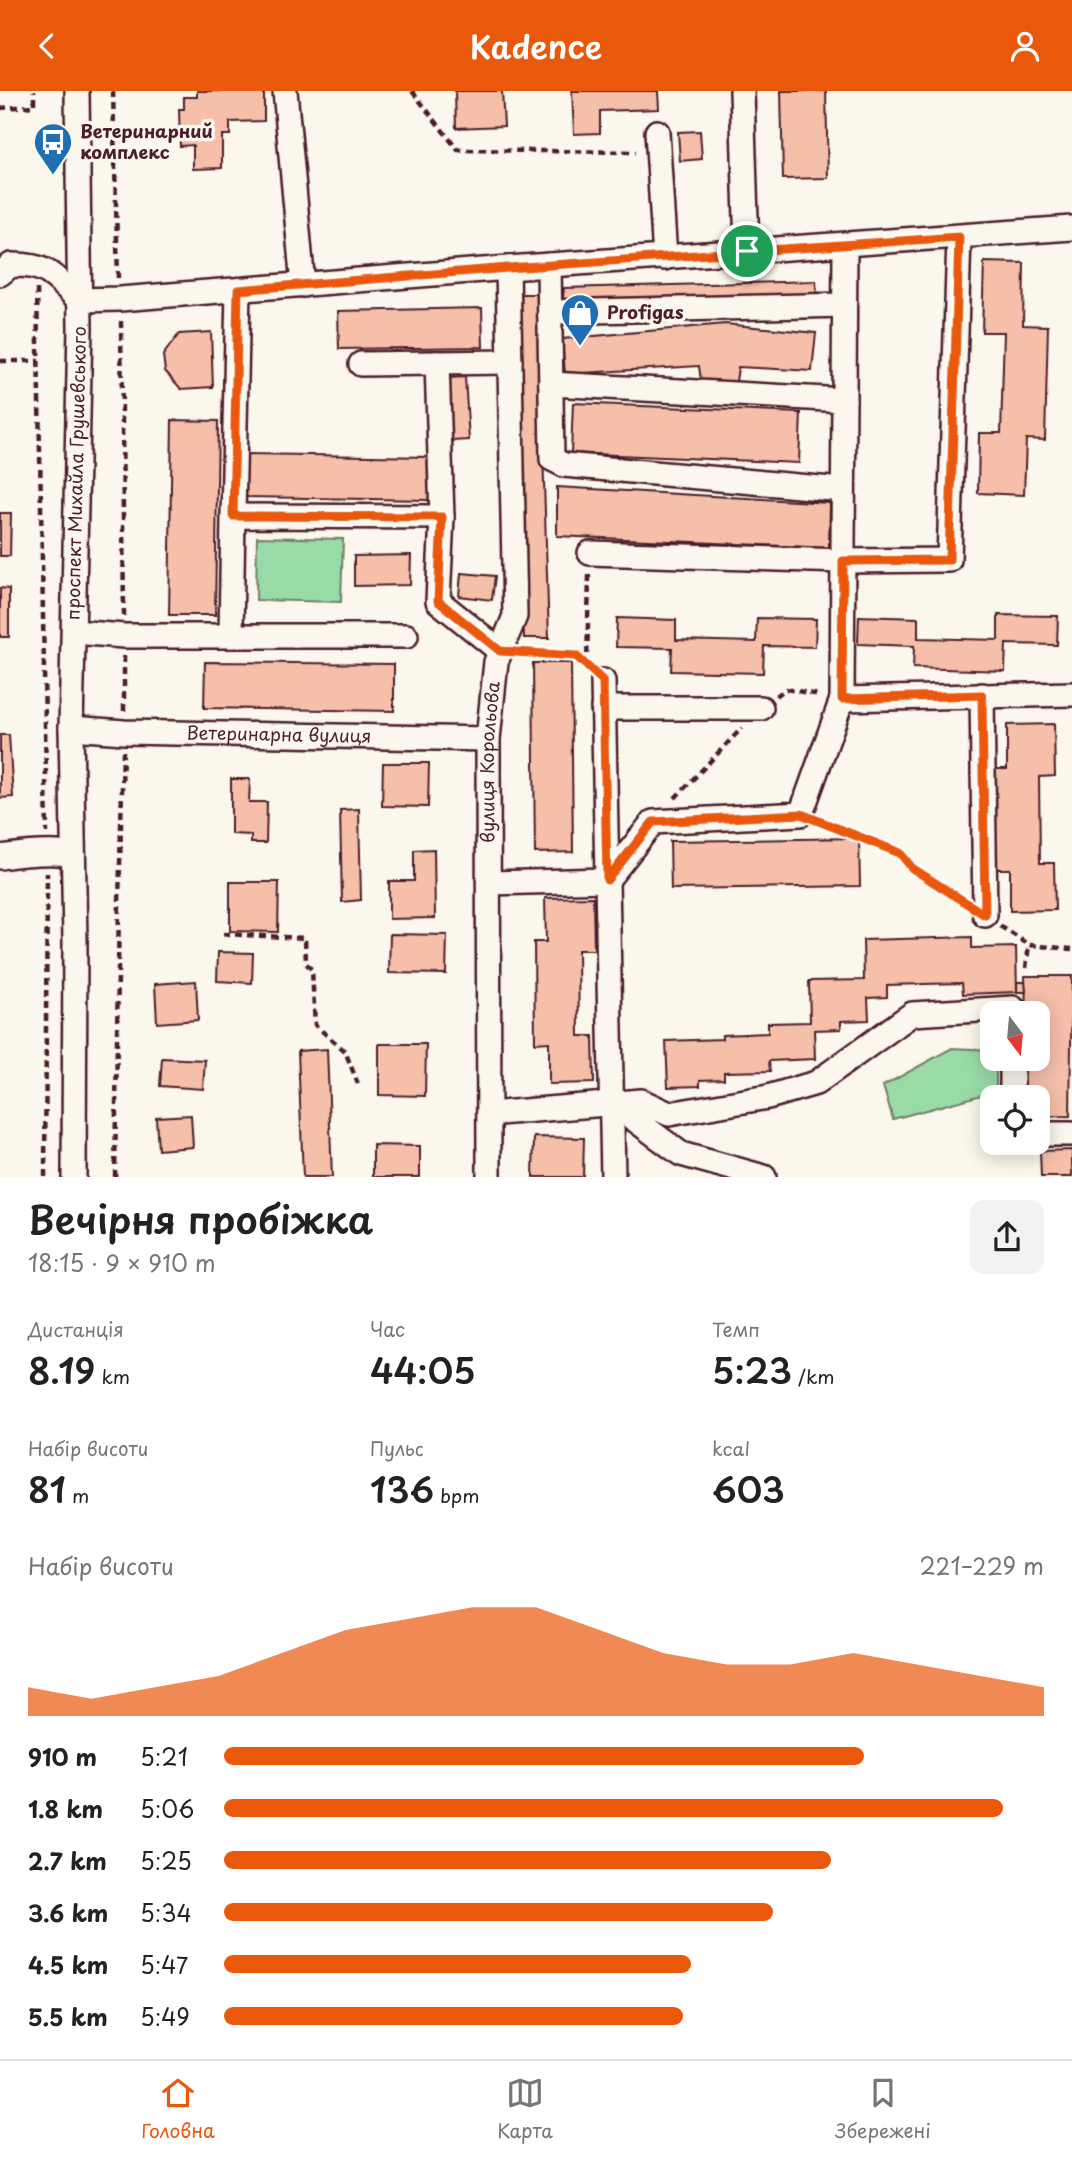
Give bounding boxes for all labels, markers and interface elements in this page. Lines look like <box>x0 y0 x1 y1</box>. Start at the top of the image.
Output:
text: Kadence <box>470 22 602 70</box>
icon: back <box>28 27 66 65</box>
icon: person <box>1006 27 1044 65</box>
place label: Ветеринарний комплекс <box>80 117 213 165</box>
bus stop icon: Ветеринарний комплекс <box>32 121 74 176</box>
pin <box>717 221 777 281</box>
icon: arrive <box>728 232 766 270</box>
shop icon: Profigas <box>559 292 601 347</box>
place label: Profigas <box>607 298 684 325</box>
street label: проспект Михайла Грушевського <box>58 326 92 620</box>
street label: вулиця Корольова <box>473 679 506 843</box>
street label: Ветеринарна вулиця <box>186 718 372 749</box>
north arrow <box>980 1001 1050 1071</box>
map controls <box>980 1001 1050 1155</box>
button: locate <box>980 1085 1050 1155</box>
text: Вечірня пробіжка <box>28 1190 373 1247</box>
button: share <box>970 1200 1044 1274</box>
text: 18:15 · 9 × 910 m <box>28 1245 216 1280</box>
text: Дистанція <box>28 1315 124 1343</box>
text: Час <box>370 1315 405 1343</box>
text: Темп <box>712 1315 760 1343</box>
text: 8.19 <box>28 1343 95 1396</box>
text: 44:05 <box>370 1343 476 1396</box>
text: 5:23 <box>712 1343 792 1396</box>
text: km <box>95 1362 130 1390</box>
text: /km <box>792 1362 834 1390</box>
text: Набір висоти <box>28 1434 148 1462</box>
text: Пульс <box>370 1434 424 1462</box>
text: kcal <box>712 1434 750 1462</box>
text: 81 <box>28 1462 66 1515</box>
text: 136 <box>370 1462 434 1515</box>
text: 603 <box>712 1462 785 1515</box>
text: m <box>66 1481 89 1509</box>
text: bpm <box>434 1481 480 1509</box>
text: Набір висоти <box>28 1548 174 1583</box>
text: 221–229 m <box>919 1548 1044 1583</box>
text: 910 m <box>28 1739 97 1774</box>
text: 5:21 <box>140 1739 188 1774</box>
text: 1.8 km <box>28 1791 103 1826</box>
text: 5:06 <box>140 1791 194 1826</box>
text: 2.7 km <box>28 1843 107 1878</box>
text: 5:25 <box>140 1843 192 1878</box>
text: 3.6 km <box>28 1895 108 1930</box>
text: 5:34 <box>140 1895 192 1930</box>
text: 4.5 km <box>28 1947 108 1982</box>
text: 5:47 <box>140 1947 188 1982</box>
text: 5.5 km <box>28 1999 108 2034</box>
text: 5:49 <box>140 1999 190 2034</box>
tab: Головна <box>141 2074 215 2144</box>
tab: Карта <box>497 2074 553 2144</box>
tab: Збережені <box>835 2074 931 2144</box>

